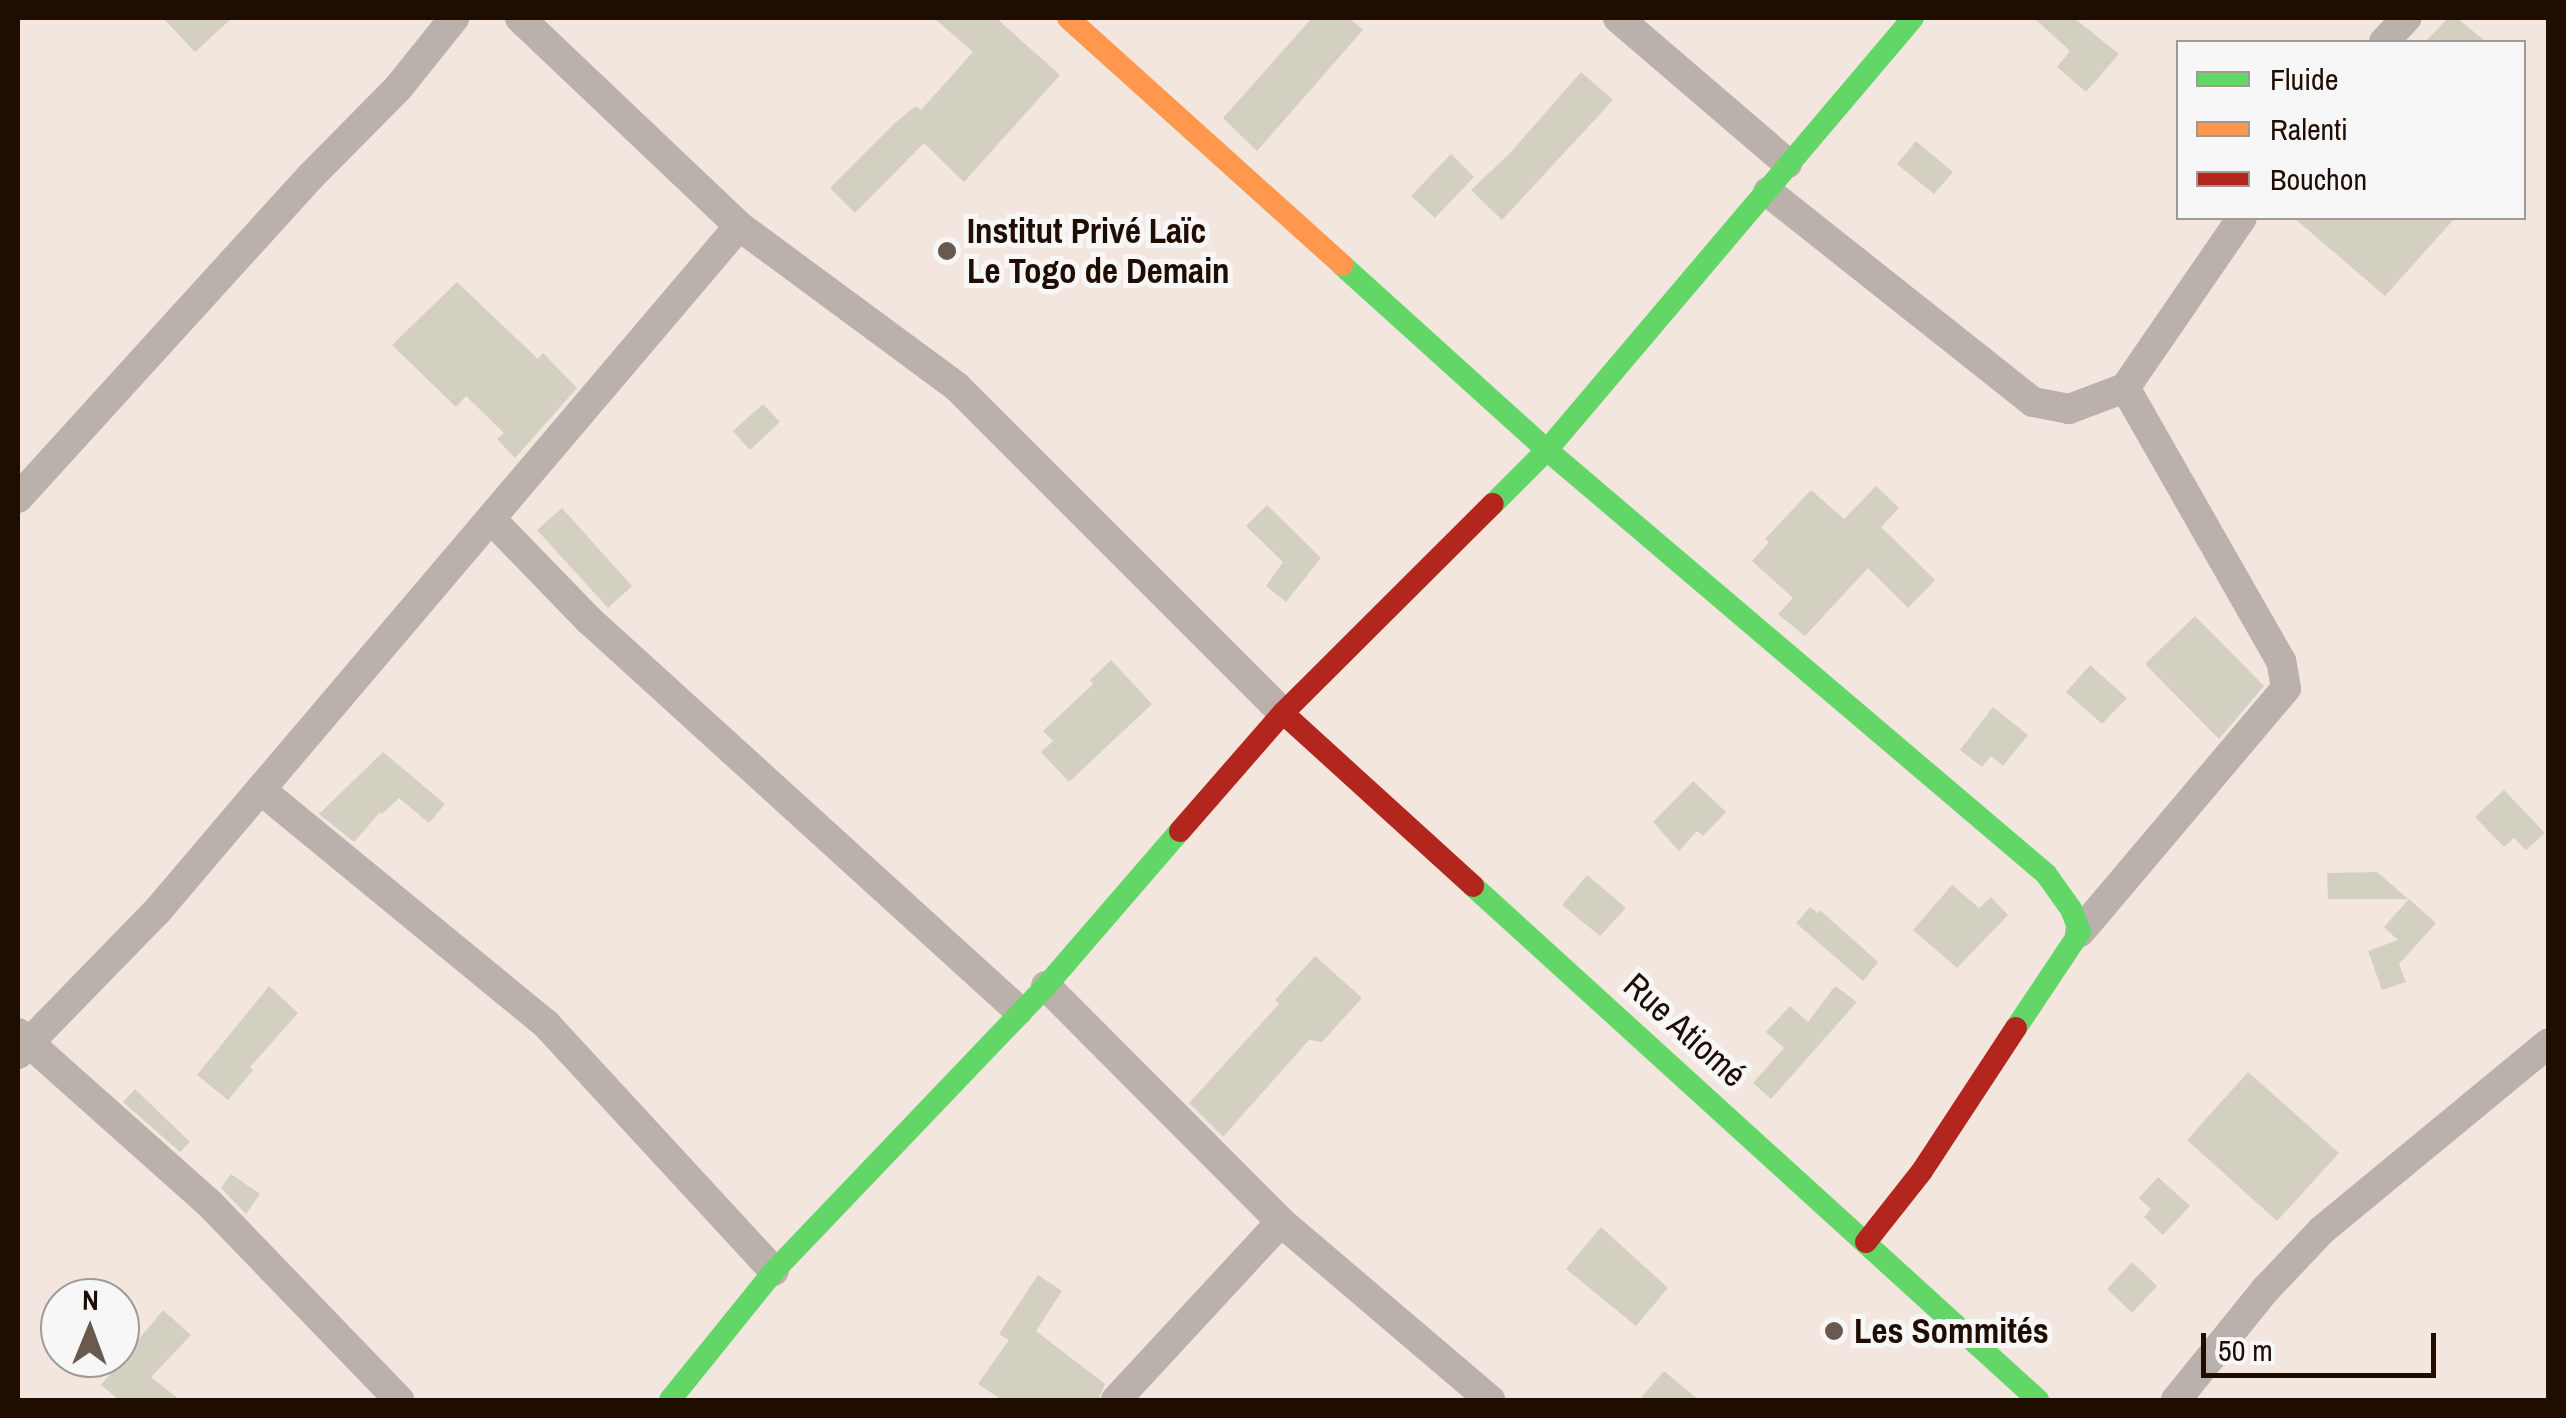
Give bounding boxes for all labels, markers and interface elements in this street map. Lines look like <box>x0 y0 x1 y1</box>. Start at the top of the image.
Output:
legend <box>2176 40 2526 220</box>
text: Fluide <box>2270 59 2338 99</box>
text: Ralenti <box>2270 109 2348 149</box>
text: Bouchon <box>2270 159 2367 199</box>
place label: Institut Privé Laïc Le Togo de Demain <box>967 210 1230 292</box>
marker: Institut Privé Laïc Le Togo de Demain <box>936 240 958 262</box>
street label: Rue Atiomé <box>1615 964 1755 1096</box>
north arrow <box>40 1278 140 1378</box>
text: N <box>82 1281 99 1319</box>
place label: Les Sommités <box>1854 1310 2049 1352</box>
scale bar <box>2206 1313 2441 1375</box>
marker: Les Sommités <box>1823 1320 1845 1342</box>
text: 50 m <box>2218 1330 2273 1370</box>

